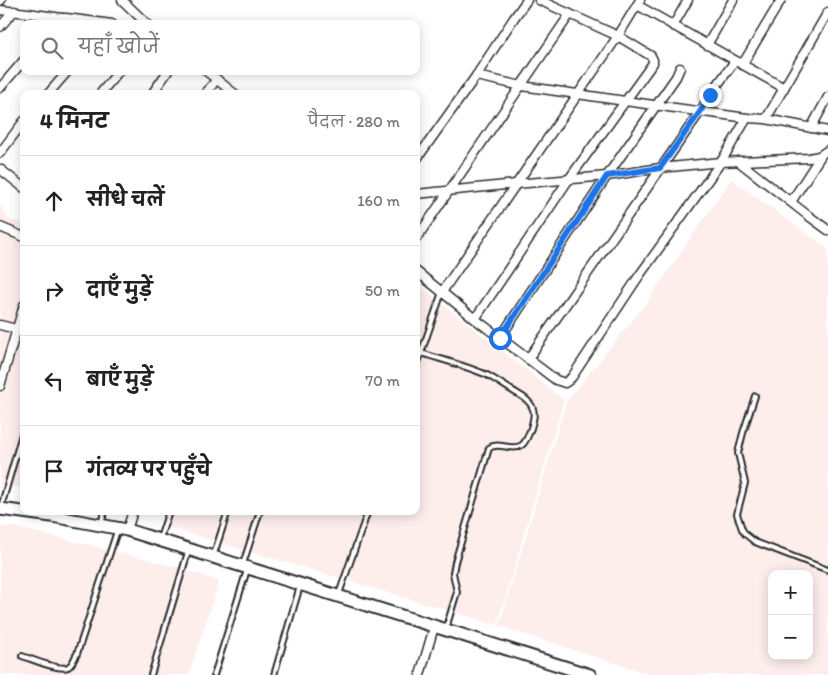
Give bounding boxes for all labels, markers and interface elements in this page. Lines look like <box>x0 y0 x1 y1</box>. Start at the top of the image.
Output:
search box <box>20 20 420 75</box>
icon: search <box>38 34 66 62</box>
text: यहाँ खोजें <box>78 35 159 58</box>
route end <box>699 84 722 107</box>
text: 4 मिनट <box>40 108 108 133</box>
text: पैदल · 280 m <box>308 112 400 131</box>
icon: ahead <box>40 187 68 215</box>
text: सीधे चलें <box>87 188 164 211</box>
text: 160 m <box>357 191 400 210</box>
icon: right <box>40 277 68 305</box>
text: दाएँ मुड़ें <box>87 278 153 301</box>
text: 50 m <box>365 281 400 300</box>
route start <box>489 327 512 350</box>
icon: left <box>40 367 68 395</box>
text: बाएँ मुड़ें <box>87 368 153 391</box>
text: 70 m <box>365 371 400 390</box>
icon: arrive <box>40 457 68 485</box>
text: गंतव्य पर पहुँचे <box>87 458 211 481</box>
map controls <box>768 570 813 660</box>
button: + <box>768 570 813 615</box>
button: − <box>768 615 813 660</box>

